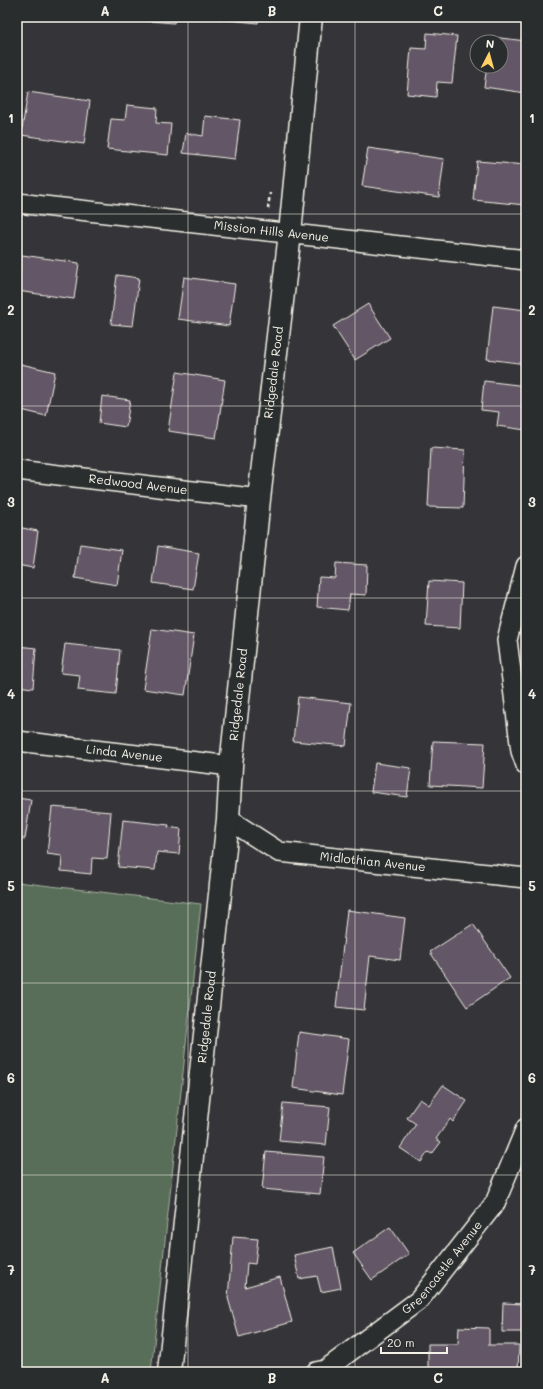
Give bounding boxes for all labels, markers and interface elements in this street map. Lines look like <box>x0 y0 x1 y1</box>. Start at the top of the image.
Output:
text: A <box>100 2 110 19</box>
text: B <box>268 2 277 19</box>
text: C <box>433 2 443 19</box>
north arrow <box>469 34 509 74</box>
text: N <box>485 36 495 51</box>
text: 1 <box>8 109 14 126</box>
text: 1 <box>529 109 535 126</box>
street label: Mission Hills Avenue <box>213 216 330 245</box>
text: 2 <box>7 301 15 318</box>
text: 2 <box>528 301 536 318</box>
street label: Ridgedale Road <box>259 325 286 419</box>
street label: Redwood Avenue <box>88 470 189 497</box>
text: 3 <box>7 493 15 510</box>
text: 3 <box>528 493 536 510</box>
street label: Ridgedale Road <box>225 647 250 741</box>
text: 4 <box>7 685 15 702</box>
text: 4 <box>528 685 536 702</box>
street label: Linda Avenue <box>85 740 164 765</box>
street label: Midlothian Avenue <box>319 847 427 874</box>
text: 5 <box>7 877 15 894</box>
text: 5 <box>528 877 536 894</box>
street label: Ridgedale Road <box>193 970 219 1064</box>
text: 6 <box>7 1069 15 1086</box>
text: 6 <box>528 1069 536 1086</box>
street label: Greencastle Avenue <box>398 1217 485 1317</box>
text: 7 <box>7 1261 15 1278</box>
text: 7 <box>528 1261 536 1278</box>
scale bar <box>381 1329 447 1355</box>
text: 20 m <box>387 1334 415 1350</box>
text: A <box>100 1369 110 1386</box>
text: B <box>268 1369 277 1386</box>
text: C <box>433 1369 443 1386</box>

